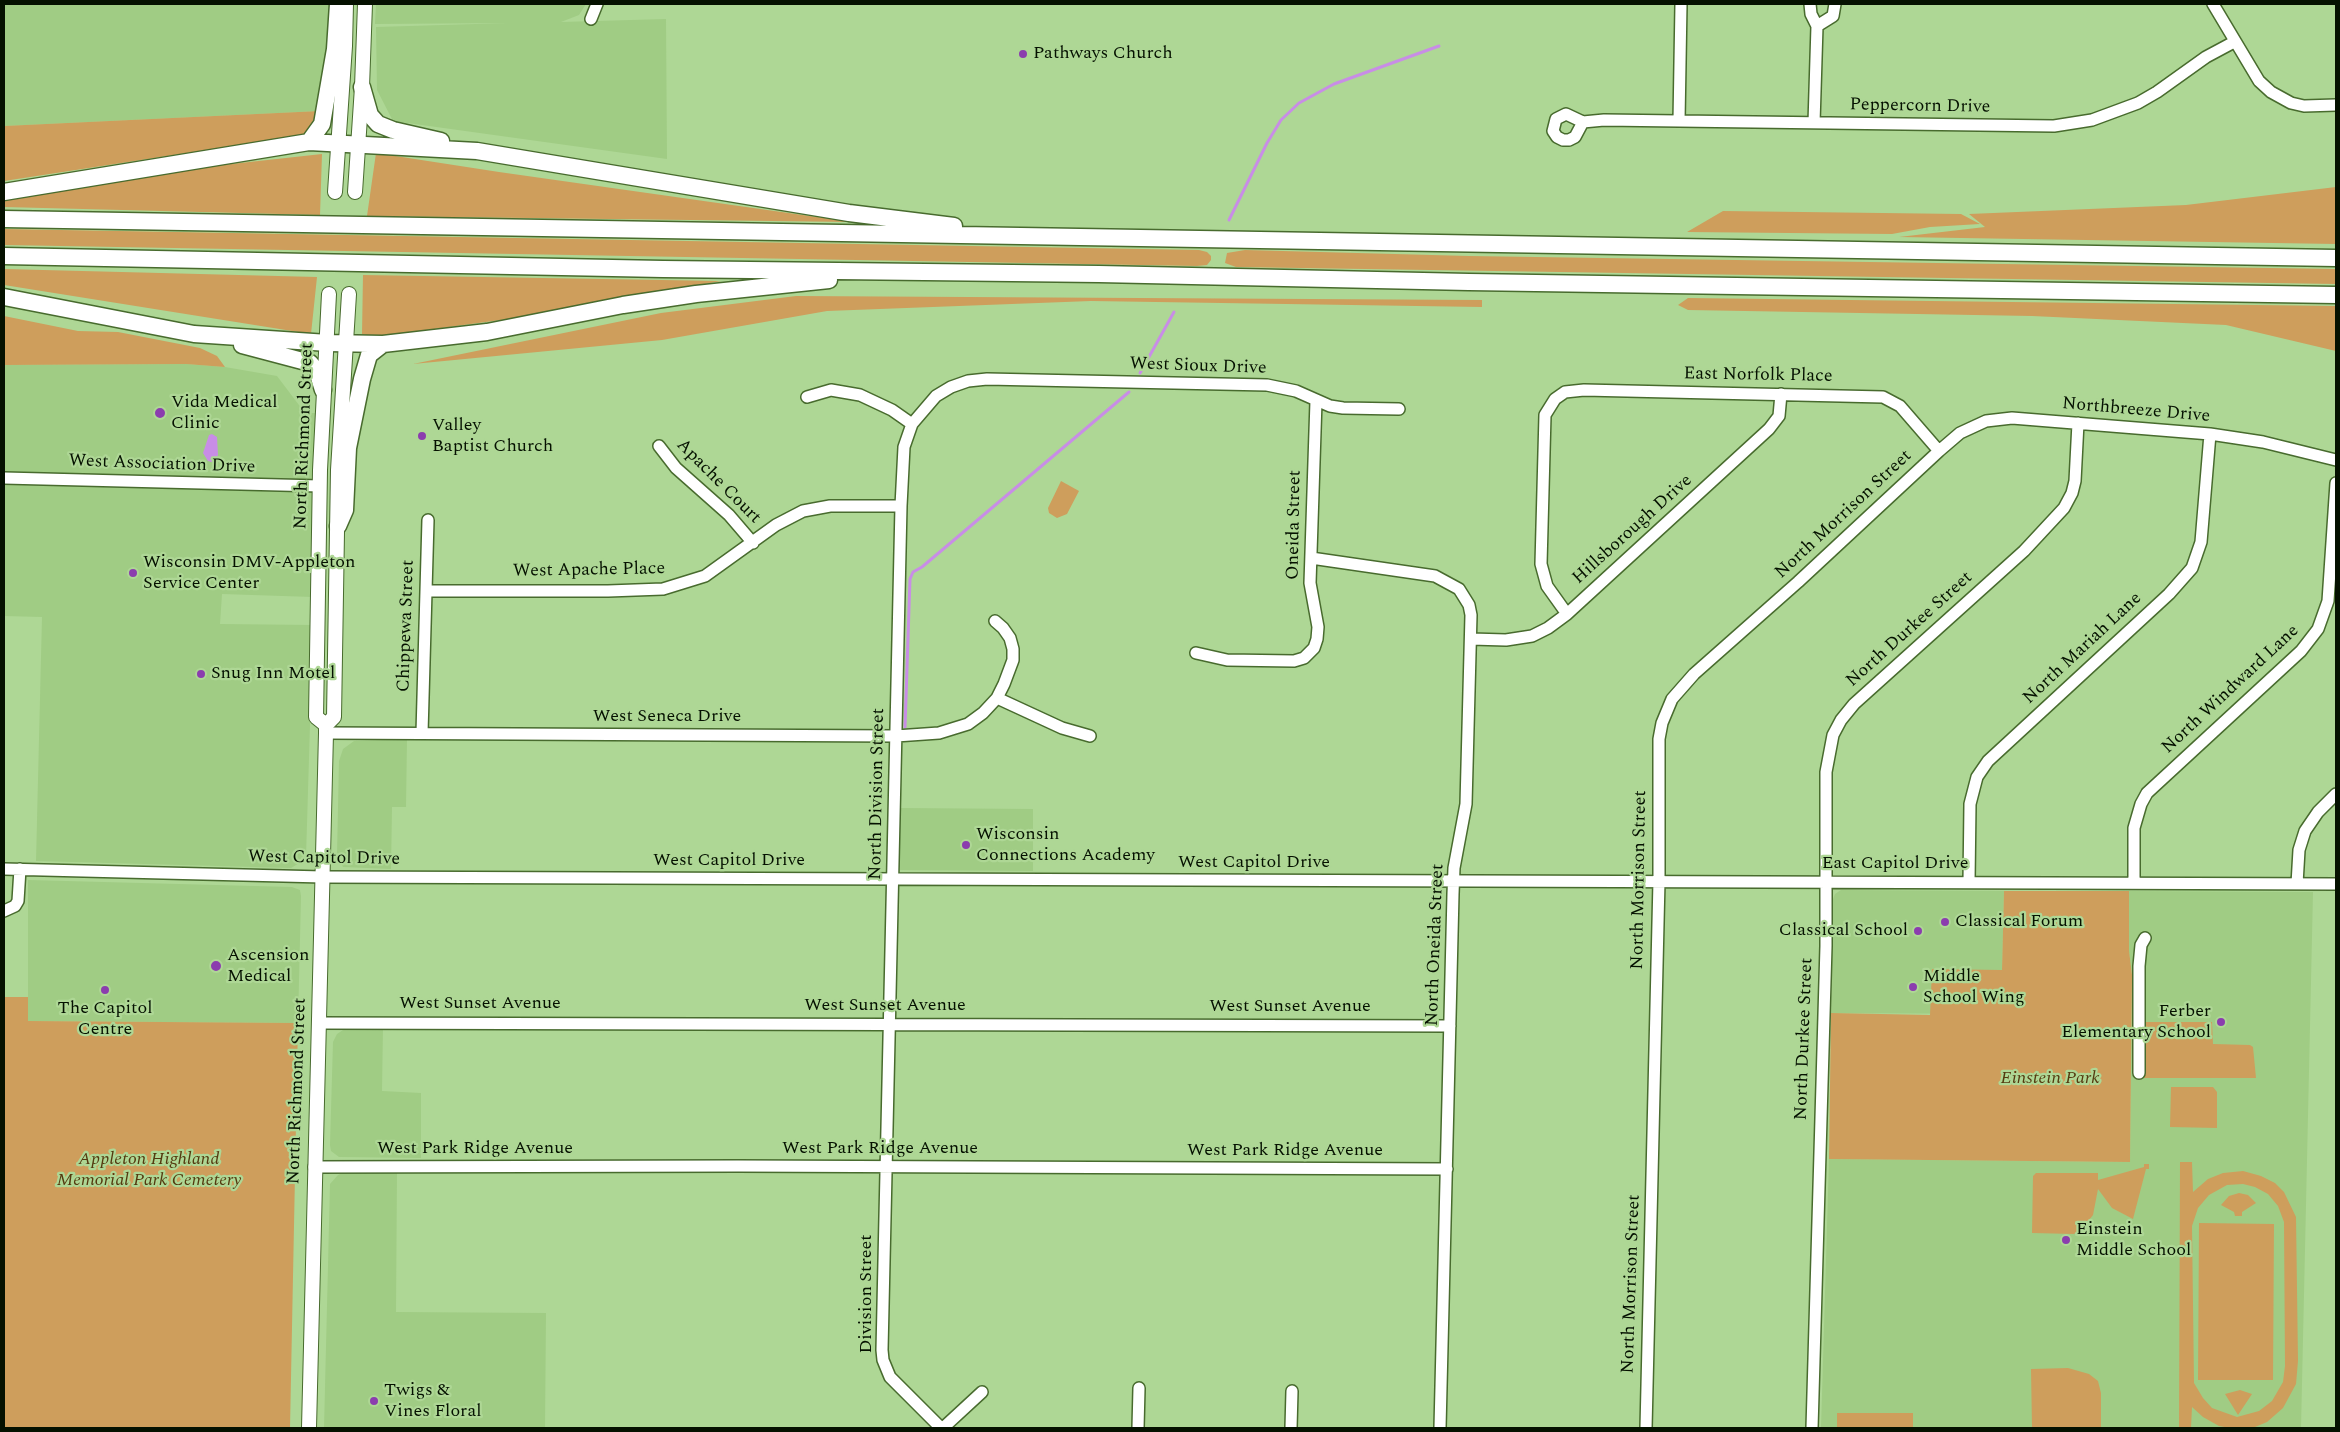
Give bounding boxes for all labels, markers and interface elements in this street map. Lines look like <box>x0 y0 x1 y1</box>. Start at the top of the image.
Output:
place label: Pathways Church <box>1033 43 1173 65</box>
marker: Pathways Church <box>1017 48 1029 60</box>
street label: Peppercorn Drive <box>1849 95 1991 119</box>
street label: North Richmond Street <box>291 342 319 530</box>
street label: West Sioux Drive <box>1129 354 1267 380</box>
street label: East Norfolk Place <box>1683 364 1833 388</box>
place label: Vida Medical Clinic <box>171 392 278 434</box>
street label: Northbreeze Drive <box>2061 394 2211 428</box>
marker: Vida Medical Clinic <box>153 406 167 420</box>
place label: Valley Baptist Church <box>432 415 553 458</box>
marker: Valley Baptist Church <box>416 430 428 442</box>
street label: Apache Court <box>671 435 765 529</box>
street label: North Morrison Street <box>1771 446 1917 584</box>
street label: West Association Drive <box>68 451 256 479</box>
street label: Oneida Street <box>1283 470 1307 580</box>
street label: Hillsborough Drive <box>1569 470 1697 590</box>
place label: Wisconsin DMV-Appleton Service Center <box>143 552 356 594</box>
street label: Chippewa Street <box>394 559 420 693</box>
street label: West Apache Place <box>513 559 665 583</box>
marker: Wisconsin DMV-Appleton Service Center <box>127 567 139 579</box>
street label: North Durkee Street <box>1842 568 1978 692</box>
street label: North Mariah Lane <box>2019 588 2147 710</box>
street label: North Windward Lane <box>2158 621 2304 759</box>
place label: Snug Inn Motel <box>211 663 335 685</box>
marker: Snug Inn Motel <box>195 668 207 680</box>
street label: West Seneca Drive <box>593 706 741 728</box>
street label: North Division Street <box>866 708 890 880</box>
street label: North Morrison Street <box>1628 790 1652 970</box>
place label: Wisconsin Connections Academy <box>976 824 1155 866</box>
marker: Wisconsin Connections Academy <box>960 839 972 851</box>
street label: West Capitol Drive <box>248 847 400 871</box>
street label: West Capitol Drive <box>653 850 805 872</box>
street label: West Capitol Drive <box>1178 852 1330 874</box>
street label: East Capitol Drive <box>1822 853 1968 875</box>
street label: North Oneida Street <box>1422 863 1450 1027</box>
place label: Classical Forum <box>1955 911 2083 933</box>
marker: Classical Forum <box>1939 916 1951 928</box>
place label: Classical School <box>1779 920 1908 942</box>
marker: Classical School <box>1912 925 1924 937</box>
place label: Ascension Medical <box>227 945 310 988</box>
street label: North Durkee Street <box>1791 957 1819 1121</box>
marker: Ascension Medical <box>209 959 223 973</box>
place label: Middle School Wing <box>1923 966 2025 1009</box>
marker: Middle School Wing <box>1907 981 1919 993</box>
marker: The Capitol Centre <box>99 984 111 996</box>
street label: West Sunset Avenue <box>399 993 561 1015</box>
street label: West Sunset Avenue <box>804 995 966 1017</box>
street label: West Sunset Avenue <box>1209 996 1371 1018</box>
street label: North Richmond Street <box>284 997 312 1185</box>
place label: The Capitol Centre <box>58 998 152 1040</box>
place label: Ferber Elementary School <box>2061 1001 2211 1044</box>
marker: Ferber Elementary School <box>2215 1016 2227 1028</box>
park label: Einstein Park <box>2000 1068 2100 1090</box>
street label: West Park Ridge Avenue <box>377 1138 573 1160</box>
street label: West Park Ridge Avenue <box>782 1138 978 1160</box>
street label: West Park Ridge Avenue <box>1187 1140 1383 1162</box>
park label: Appleton Highland Memorial Park Cemetery <box>57 1149 241 1192</box>
street label: North Morrison Street <box>1618 1194 1646 1374</box>
place label: Einstein Middle School <box>2076 1219 2191 1262</box>
street label: Division Street <box>856 1234 878 1354</box>
marker: Einstein Middle School <box>2060 1234 2072 1246</box>
place label: Twigs & Vines Floral <box>384 1380 481 1422</box>
marker: Twigs & Vines Floral <box>368 1395 380 1407</box>

